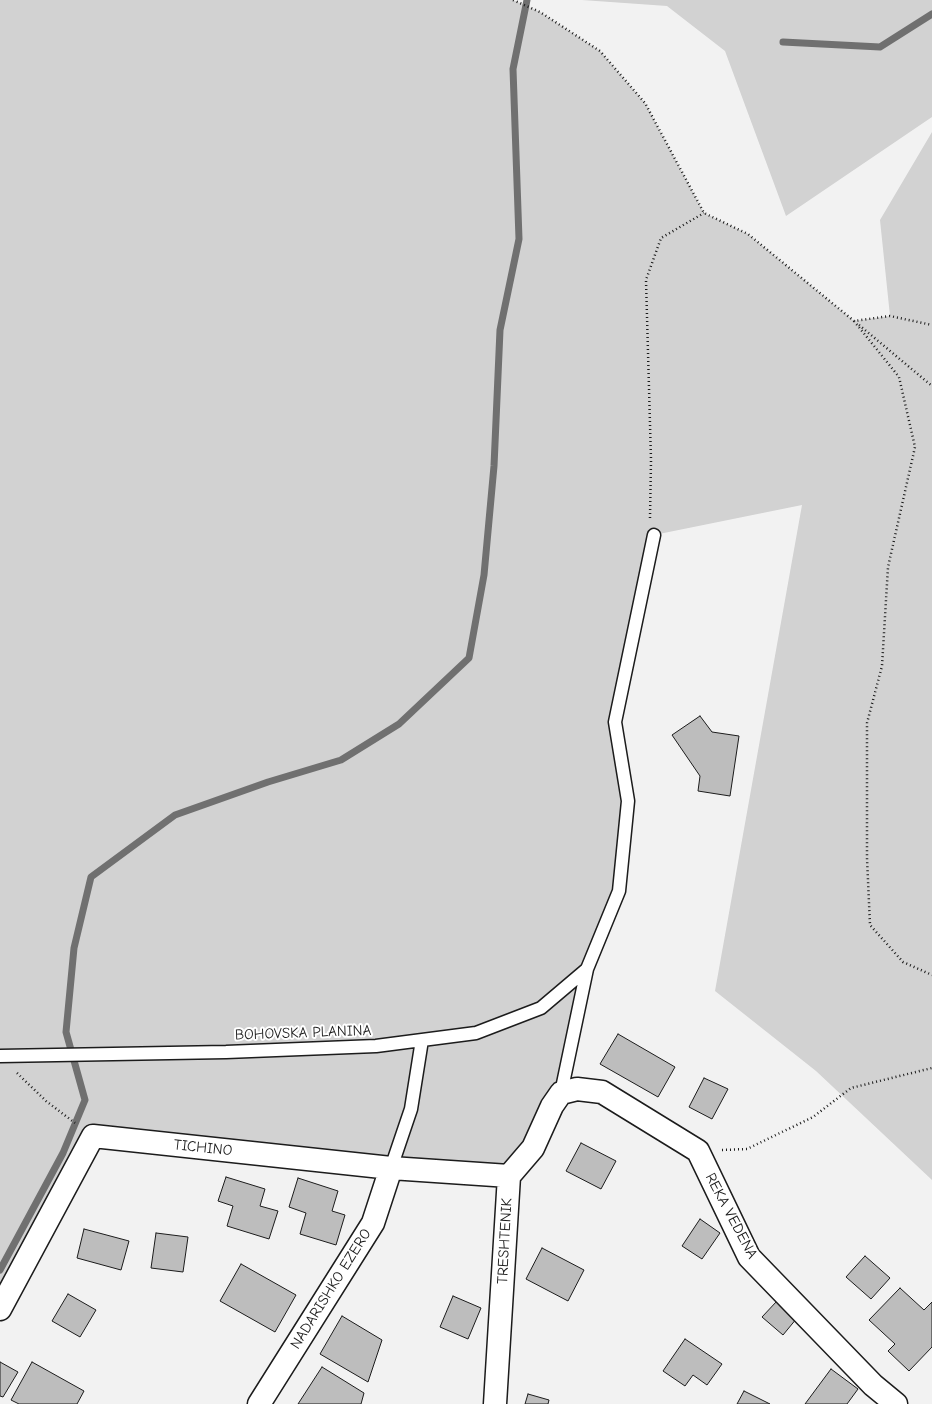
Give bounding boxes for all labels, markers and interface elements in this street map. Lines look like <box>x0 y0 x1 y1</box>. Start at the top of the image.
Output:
street label: BOHOVSKA PLANINA <box>234 1022 372 1044</box>
street label: TICHINO <box>173 1136 233 1160</box>
street label: REKA VEDENA <box>701 1170 761 1262</box>
street label: TRESHTENIK <box>494 1198 516 1284</box>
street label: NADARISHKO EZERO <box>287 1225 375 1353</box>

